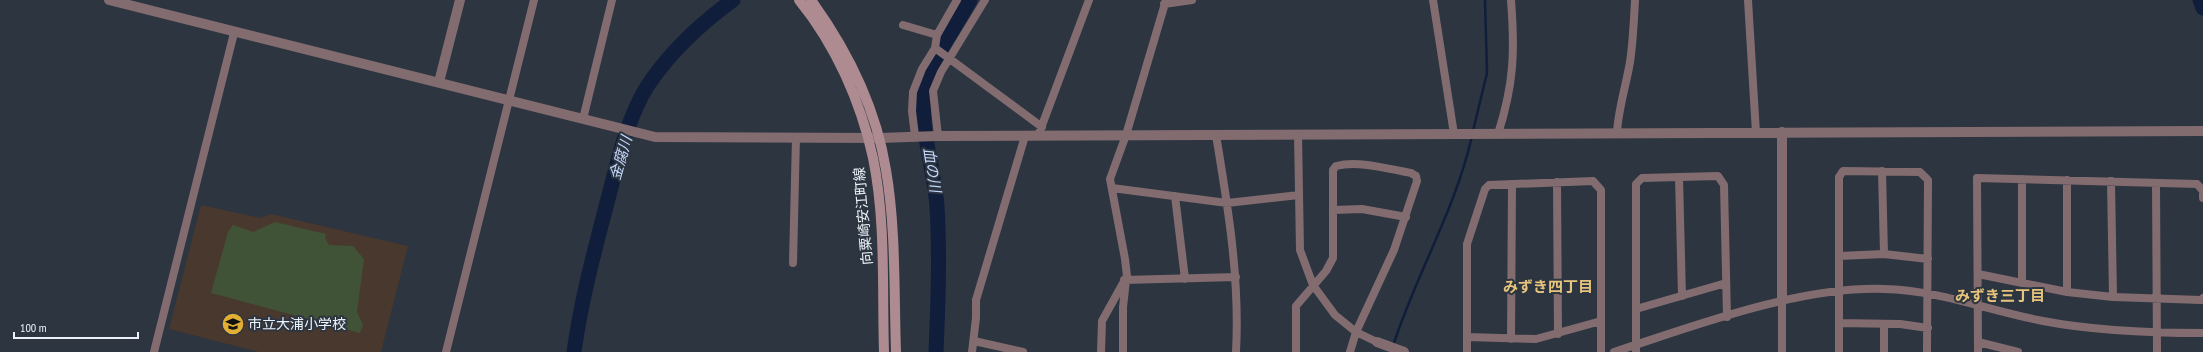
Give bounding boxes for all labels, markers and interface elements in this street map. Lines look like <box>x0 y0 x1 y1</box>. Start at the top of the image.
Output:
water label: 金腐川 <box>605 132 636 182</box>
water label: 血の川 <box>920 146 946 196</box>
street label: 向粟崎安江町線 <box>850 166 876 266</box>
district label: みずき四丁目 <box>1503 277 1593 296</box>
district label: みずき三丁目 <box>1955 286 2045 305</box>
school or university icon: 市立大浦小学校 <box>220 311 246 337</box>
scale bar <box>14 314 138 340</box>
place label: 市立大浦小学校 <box>248 315 346 333</box>
text: 100 m <box>20 320 47 335</box>

